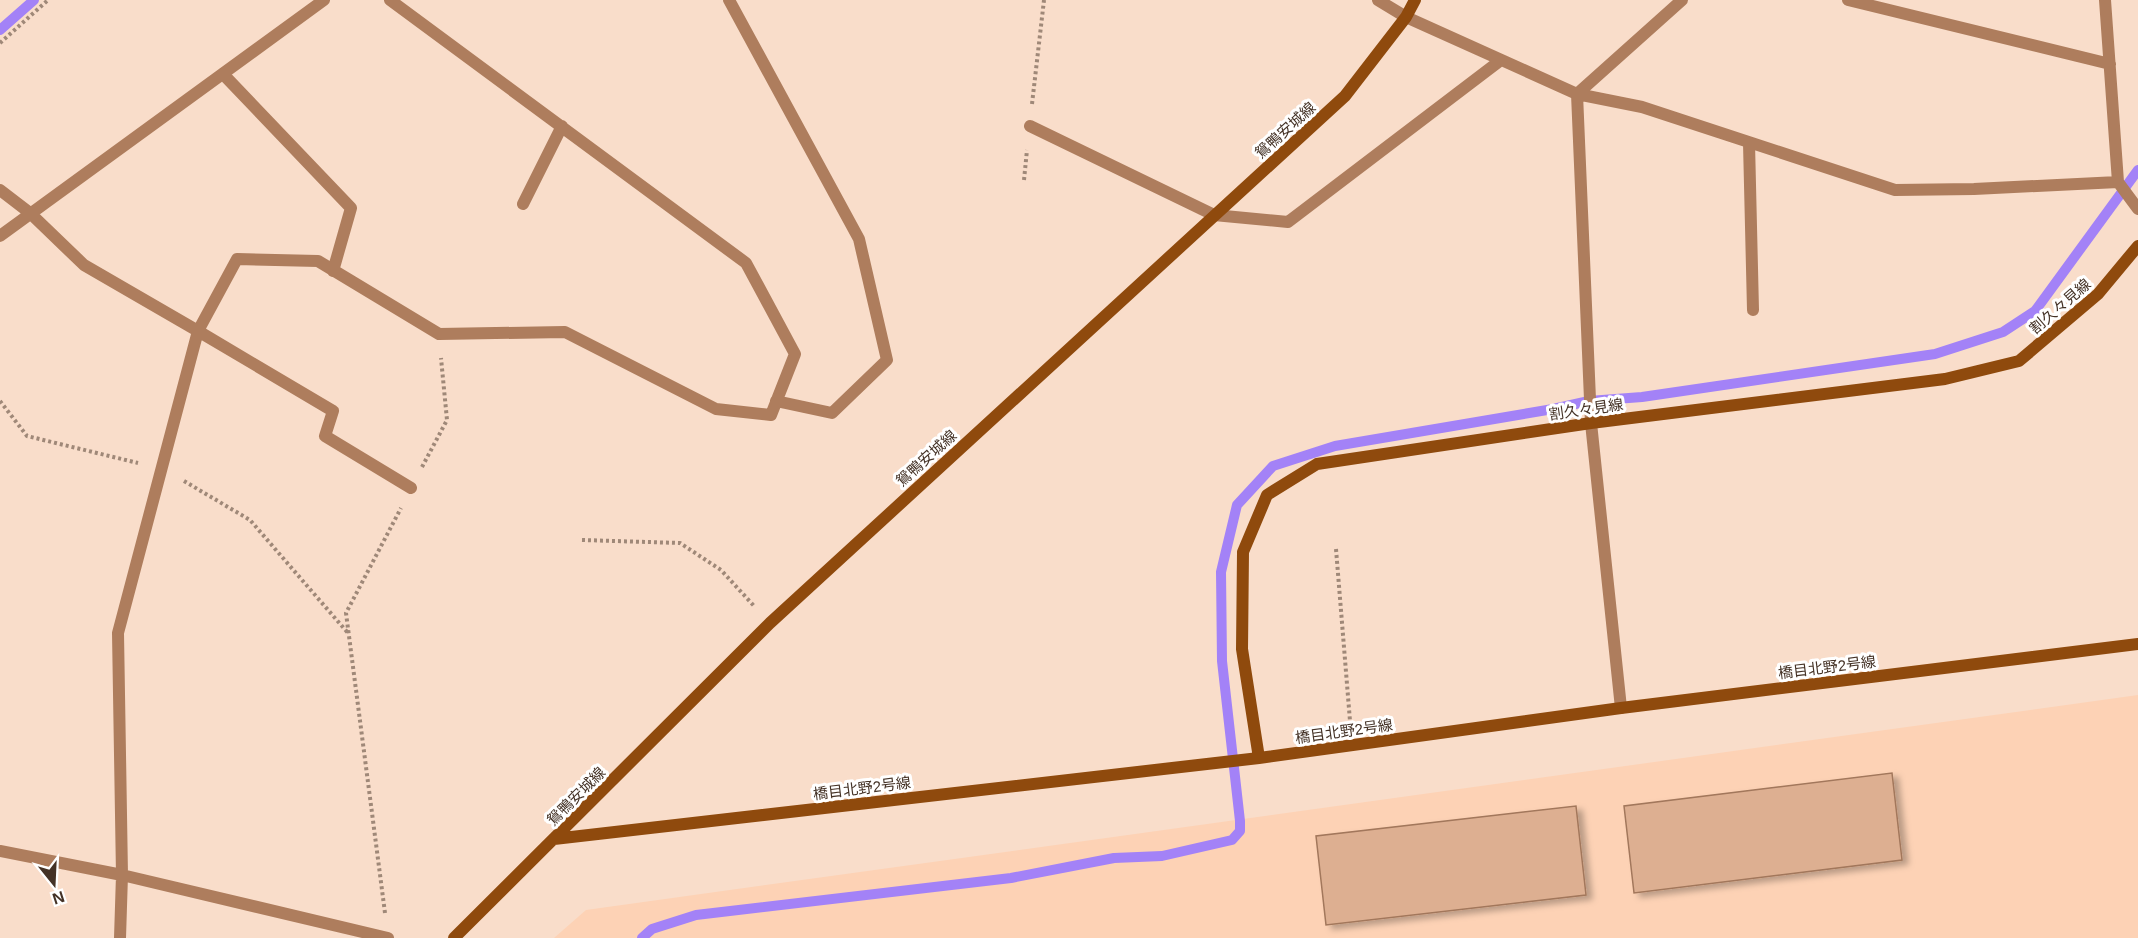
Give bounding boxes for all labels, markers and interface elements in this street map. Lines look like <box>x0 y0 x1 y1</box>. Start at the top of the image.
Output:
street label: 鴛鴨安城線 <box>1251 99 1319 161</box>
street label: 割久々見線 <box>2026 275 2094 337</box>
street label: 割久々見線 <box>1548 395 1624 423</box>
street label: 鴛鴨安城線 <box>892 427 960 489</box>
street label: 橋目北野2号線 <box>1777 653 1877 681</box>
street label: 橋目北野2号線 <box>1294 716 1394 746</box>
street label: 鴛鴨安城線 <box>543 763 609 829</box>
street label: 橋目北野2号線 <box>812 774 912 802</box>
north arrow <box>24 854 84 914</box>
text: N <box>50 888 67 908</box>

